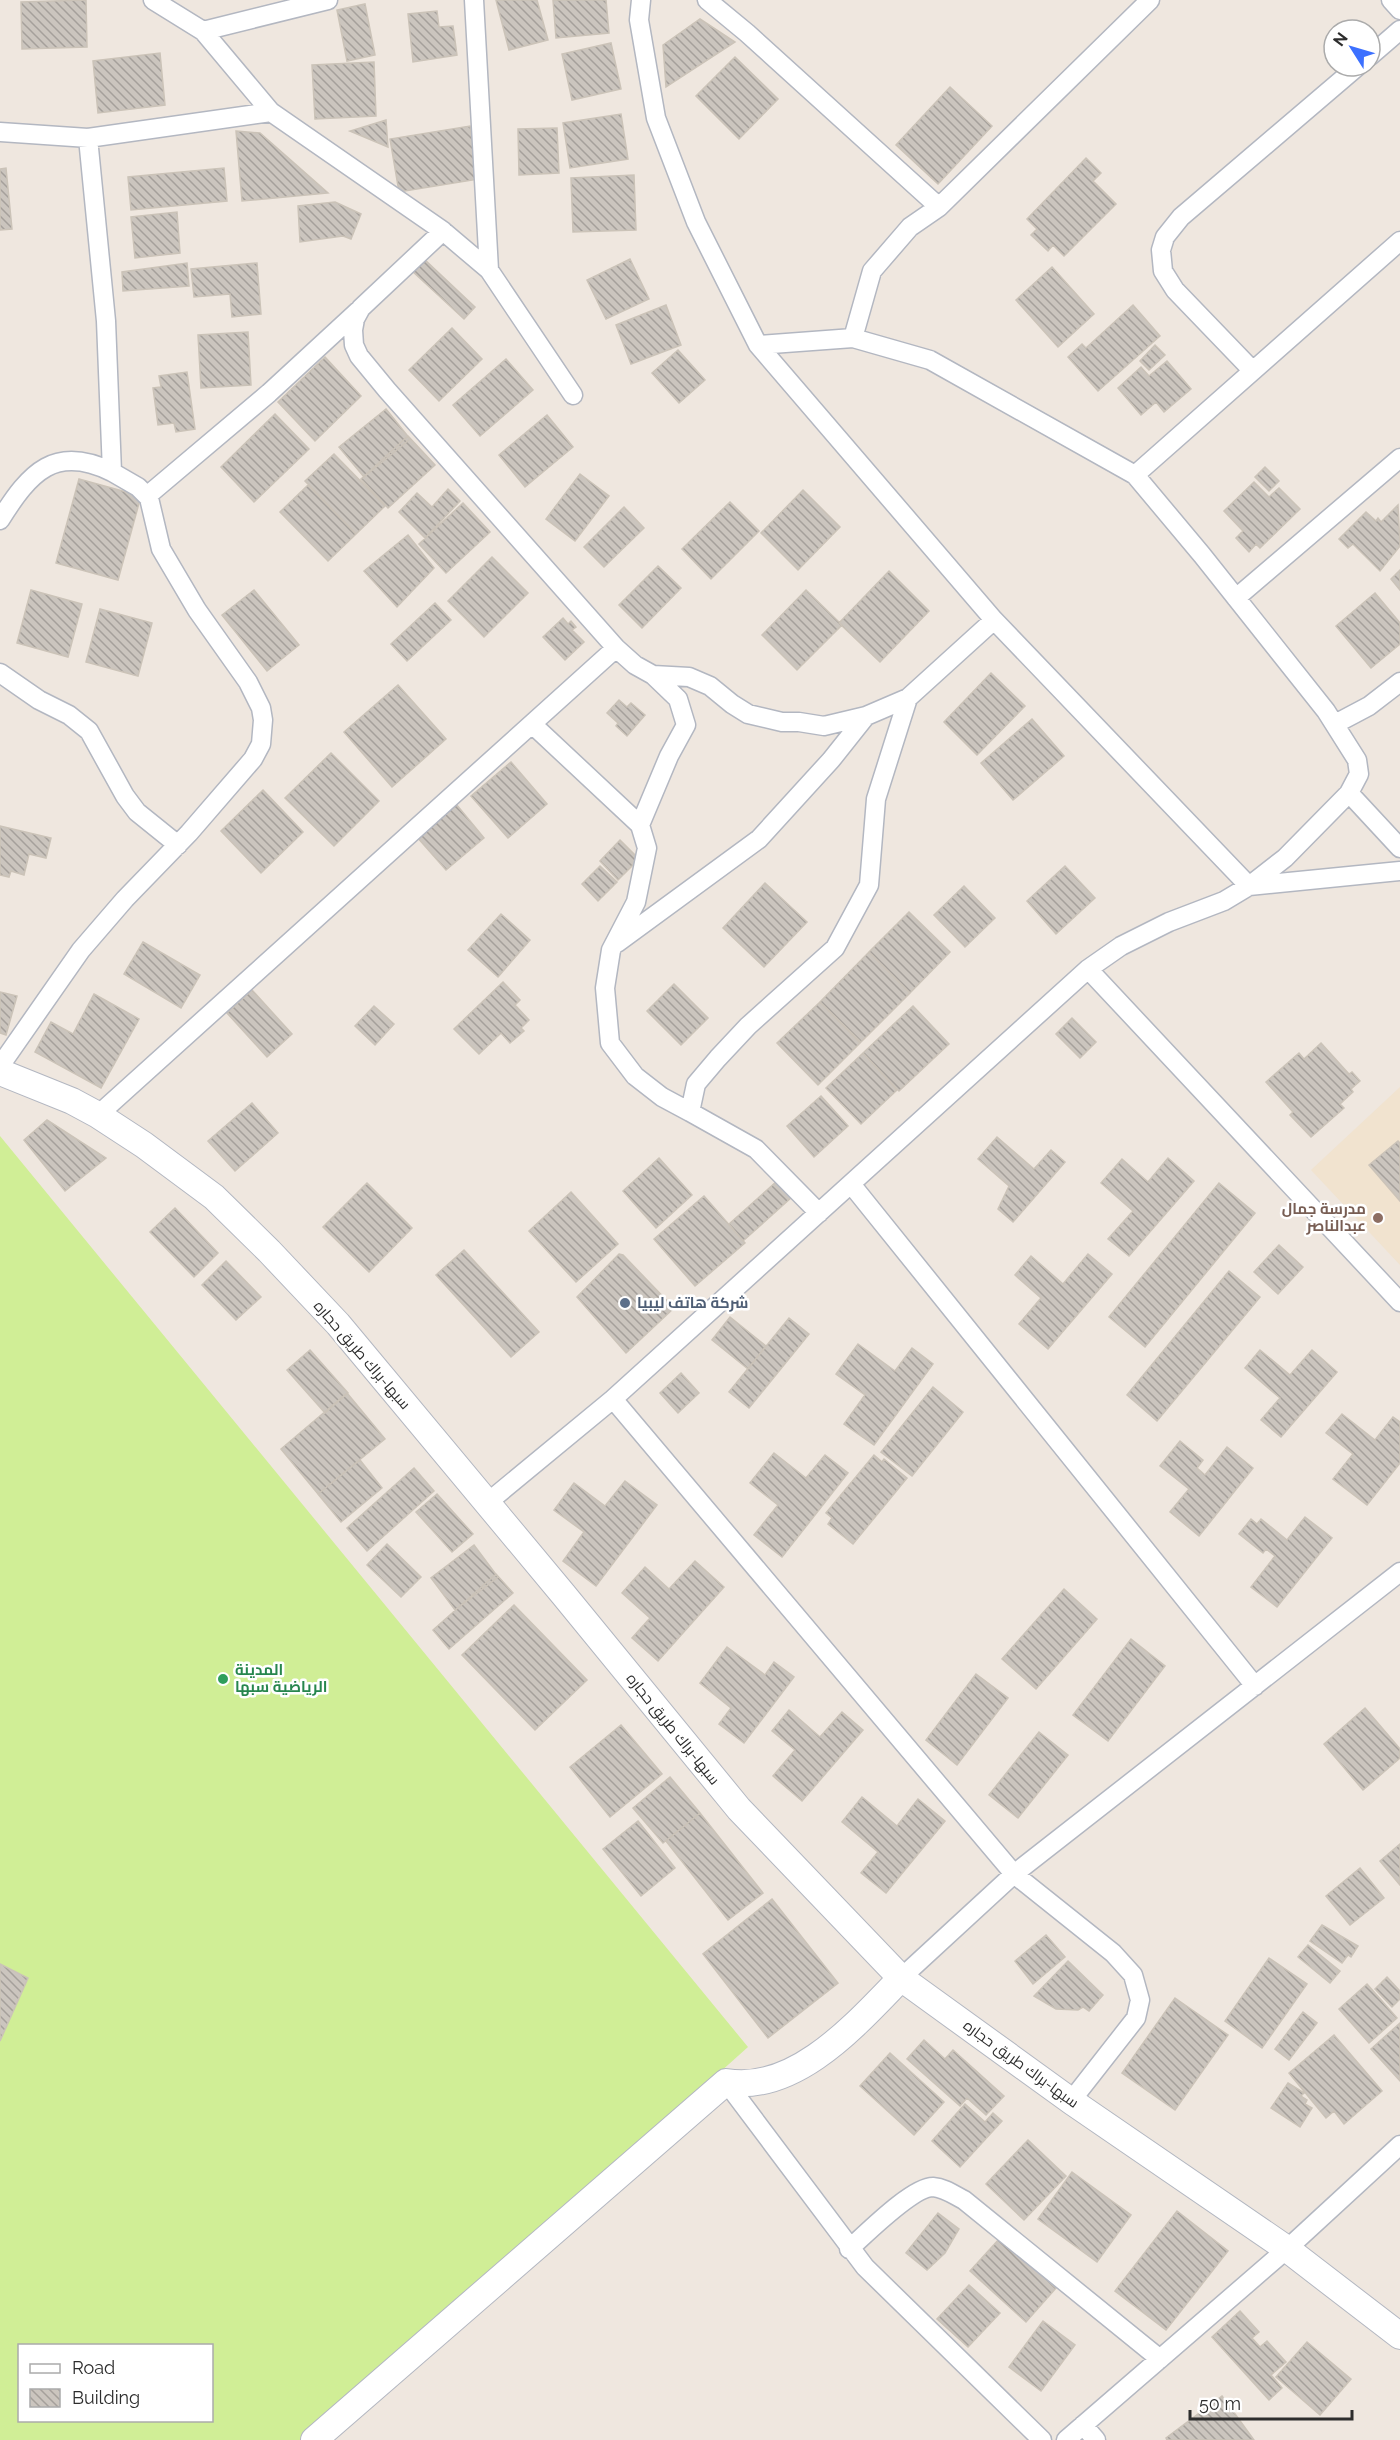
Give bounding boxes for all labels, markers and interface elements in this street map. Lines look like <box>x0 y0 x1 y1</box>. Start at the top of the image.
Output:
north arrow <box>1322 18 1382 78</box>
text: N <box>1329 29 1352 50</box>
place label: مدرسة جمال عبدالناصر <box>1282 1200 1366 1235</box>
marker: مدرسة جمال عبدالناصر <box>1371 1211 1385 1225</box>
place label: شركة هاتف ليبيا <box>637 1294 749 1312</box>
marker: شركة هاتف ليبيا <box>618 1296 632 1310</box>
street label: سبها-براك طريق حجاره <box>309 1297 414 1414</box>
place label: المدينة الرياضية سبها <box>235 1661 327 1696</box>
street label: سبها-براك طريق حجاره <box>622 1670 723 1789</box>
marker: المدينة الرياضية سبها <box>216 1672 230 1686</box>
street label: سبها-براك طريق حجاره <box>959 2016 1082 2113</box>
legend <box>18 2344 213 2422</box>
text: Road <box>72 2357 115 2378</box>
scale bar <box>1190 2383 1352 2421</box>
text: Building <box>72 2387 140 2408</box>
text: 50 m <box>1199 2393 1241 2414</box>

